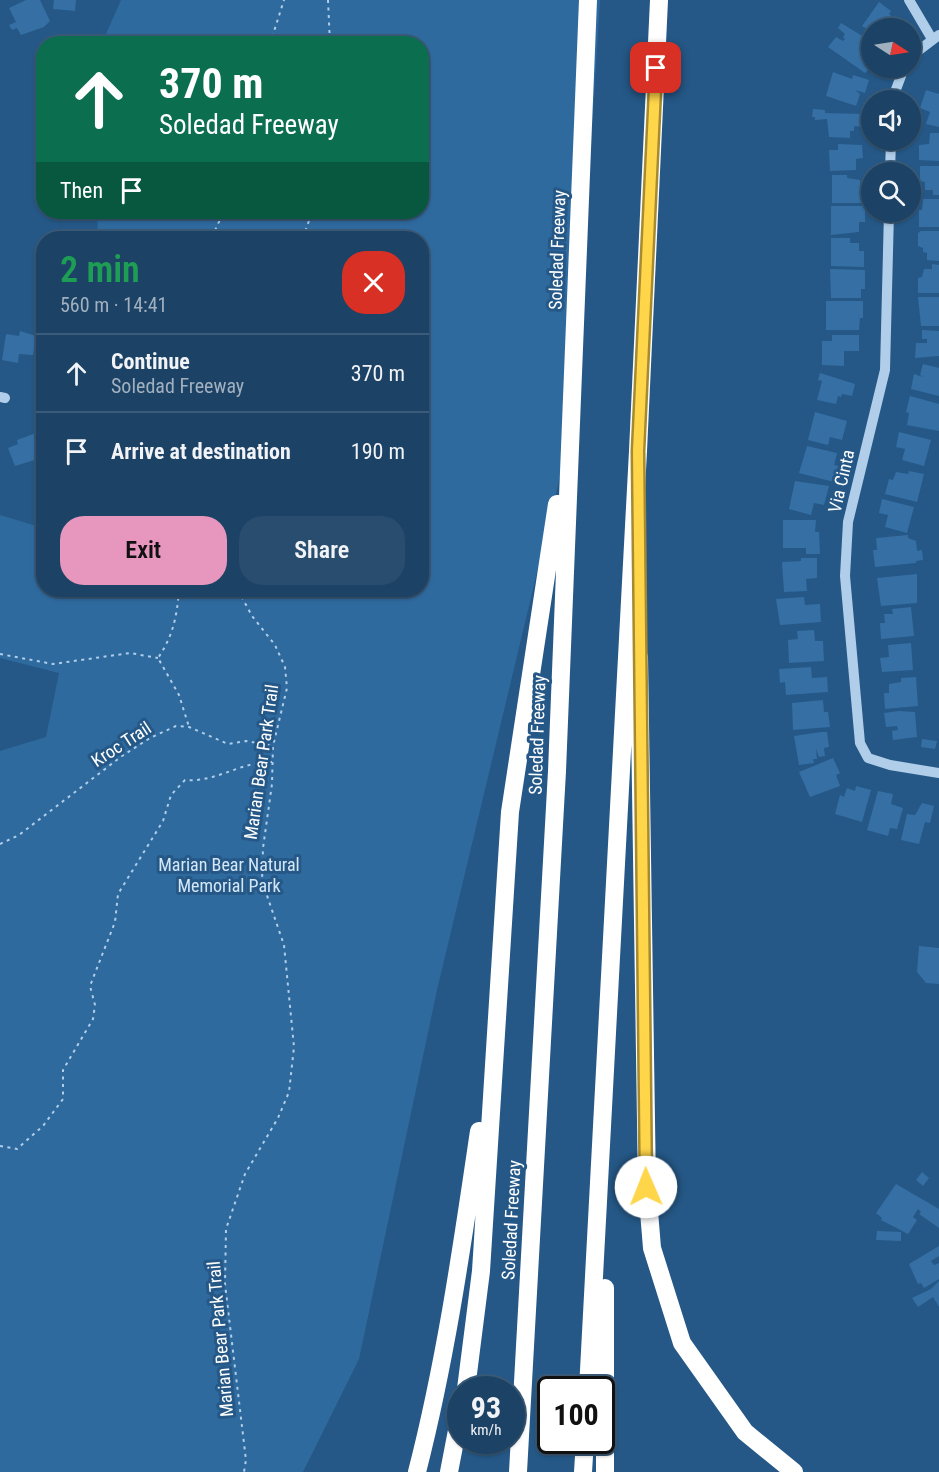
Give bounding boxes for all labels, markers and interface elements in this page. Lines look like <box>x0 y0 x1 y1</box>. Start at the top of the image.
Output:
north arrow <box>861 18 921 78</box>
map controls <box>861 18 921 222</box>
pin <box>630 42 681 93</box>
icon: arrive <box>639 51 672 84</box>
text: 370 m <box>159 59 264 108</box>
icon: ahead <box>60 60 138 138</box>
button: sound <box>861 90 921 150</box>
text: Soledad Freeway <box>159 109 339 141</box>
button: search <box>861 162 921 222</box>
icon: arrive <box>115 174 148 207</box>
text: Then <box>60 178 103 203</box>
street label: Soledad Freeway <box>544 189 570 310</box>
text: 2 min <box>60 249 140 291</box>
button: close <box>342 251 405 314</box>
text: 560 m · 14:41 <box>60 293 167 317</box>
text: Continue <box>111 349 190 374</box>
icon: ahead <box>60 357 93 390</box>
text: 370 m <box>351 361 405 386</box>
text: Soledad Freeway <box>111 374 244 398</box>
icon: arrive <box>60 435 93 468</box>
text: Arrive at destination <box>111 439 291 464</box>
text: 190 m <box>351 439 405 464</box>
street label: Via Cinta <box>824 447 858 515</box>
button: Exit <box>60 516 227 585</box>
button: Share <box>239 516 405 585</box>
street label: Soledad Freeway <box>524 674 550 795</box>
street label: Marian Bear Park Trail <box>240 683 282 841</box>
street label: Kroc Trail <box>87 717 155 771</box>
park label: Marian Bear Natural Memorial Park <box>158 854 300 896</box>
position arrow <box>614 1155 678 1219</box>
street label: Soledad Freeway <box>497 1159 525 1280</box>
street label: Marian Bear Park Trail <box>203 1260 237 1418</box>
speed limit sign: 100 <box>537 1376 615 1454</box>
text: 93 <box>471 1390 501 1425</box>
text: km/h <box>471 1421 501 1439</box>

